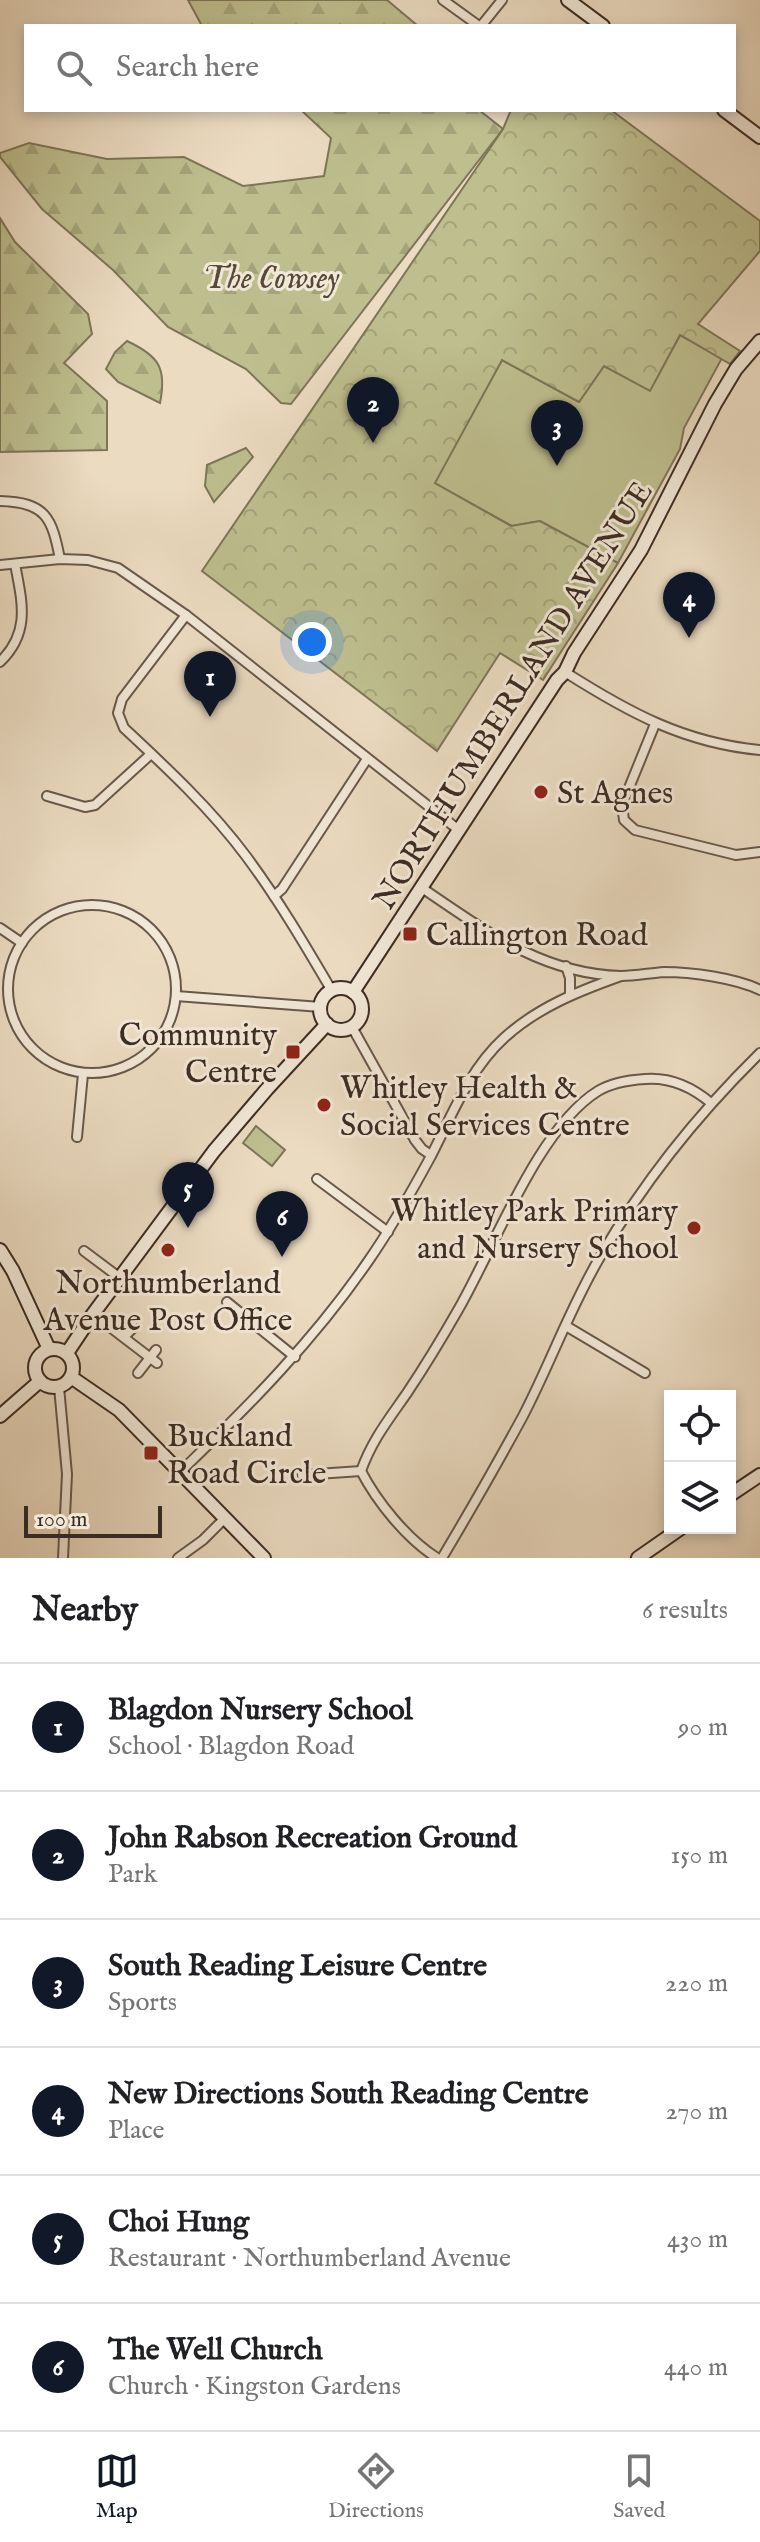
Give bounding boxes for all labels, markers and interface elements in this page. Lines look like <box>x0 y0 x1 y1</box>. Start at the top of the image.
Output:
search box <box>24 24 736 112</box>
icon: search <box>52 46 96 90</box>
text: Search here <box>116 49 259 87</box>
park label: The Cowsey <box>203 259 340 300</box>
pin: 2 <box>347 377 399 443</box>
pin: 3 <box>531 400 583 466</box>
street label: NORTHUMBERLAND AVENUE <box>365 474 663 918</box>
pin: 4 <box>663 572 715 638</box>
your location <box>292 622 332 662</box>
pin: 1 <box>184 651 236 717</box>
place label: St Agnes <box>557 774 673 815</box>
marker: St Agnes <box>532 783 550 801</box>
place label: Callington Road <box>426 916 649 957</box>
marker: Callington Road <box>401 925 419 943</box>
place label: Community Centre <box>119 1016 277 1094</box>
marker: Community Centre <box>284 1043 302 1061</box>
place label: Whitley Health & Social Services Centre <box>340 1069 630 1147</box>
marker: Whitley Health & Social Services Centre <box>315 1096 333 1114</box>
pin: 5 <box>162 1162 214 1228</box>
pin: 6 <box>256 1191 308 1257</box>
place label: Whitley Park Primary and Nursery School <box>391 1192 678 1270</box>
marker: Whitley Park Primary and Nursery School <box>685 1219 703 1237</box>
marker: Northumberland Avenue Post Office <box>159 1241 177 1259</box>
place label: Northumberland Avenue Post Office <box>42 1264 293 1342</box>
map controls <box>664 1390 736 1534</box>
button: locate <box>664 1390 736 1462</box>
place label: Buckland Road Circle <box>167 1417 326 1495</box>
marker: Buckland Road Circle <box>142 1444 160 1462</box>
button: layers <box>664 1462 736 1534</box>
scale bar <box>24 1502 162 1538</box>
text: 100 m <box>36 1506 88 1534</box>
text: Nearby <box>32 1589 138 1632</box>
text: 6 results <box>642 1594 728 1627</box>
text: Blagdon Nursery School <box>108 1692 413 1730</box>
text: 1 <box>53 1711 63 1744</box>
text: 90 m <box>678 1711 728 1744</box>
text: School · Blagdon Road <box>108 1730 354 1763</box>
text: John Rabson Recreation Ground <box>108 1820 517 1858</box>
text: 2 <box>52 1839 64 1872</box>
text: 150 m <box>670 1839 728 1872</box>
text: Park <box>108 1858 157 1891</box>
text: South Reading Leisure Centre <box>108 1948 487 1986</box>
text: 3 <box>53 1967 63 2000</box>
text: 220 m <box>665 1967 728 2000</box>
text: Sports <box>108 1986 177 2019</box>
text: New Directions South Reading Centre <box>108 2076 589 2114</box>
text: 4 <box>52 2095 64 2128</box>
text: 270 m <box>665 2095 728 2128</box>
text: Place <box>108 2114 164 2147</box>
text: Choi Hung <box>108 2204 249 2242</box>
text: 5 <box>53 2223 63 2256</box>
text: 430 m <box>667 2223 728 2256</box>
text: Restaurant · Northumberland Avenue <box>108 2242 511 2275</box>
text: The Well Church <box>108 2332 323 2370</box>
text: 6 <box>53 2351 63 2384</box>
text: 440 m <box>664 2351 728 2384</box>
text: Church · Kingston Gardens <box>108 2370 401 2403</box>
tab: Map <box>95 2449 139 2525</box>
tab: Directions <box>328 2449 424 2525</box>
tab: Saved <box>613 2449 665 2525</box>

